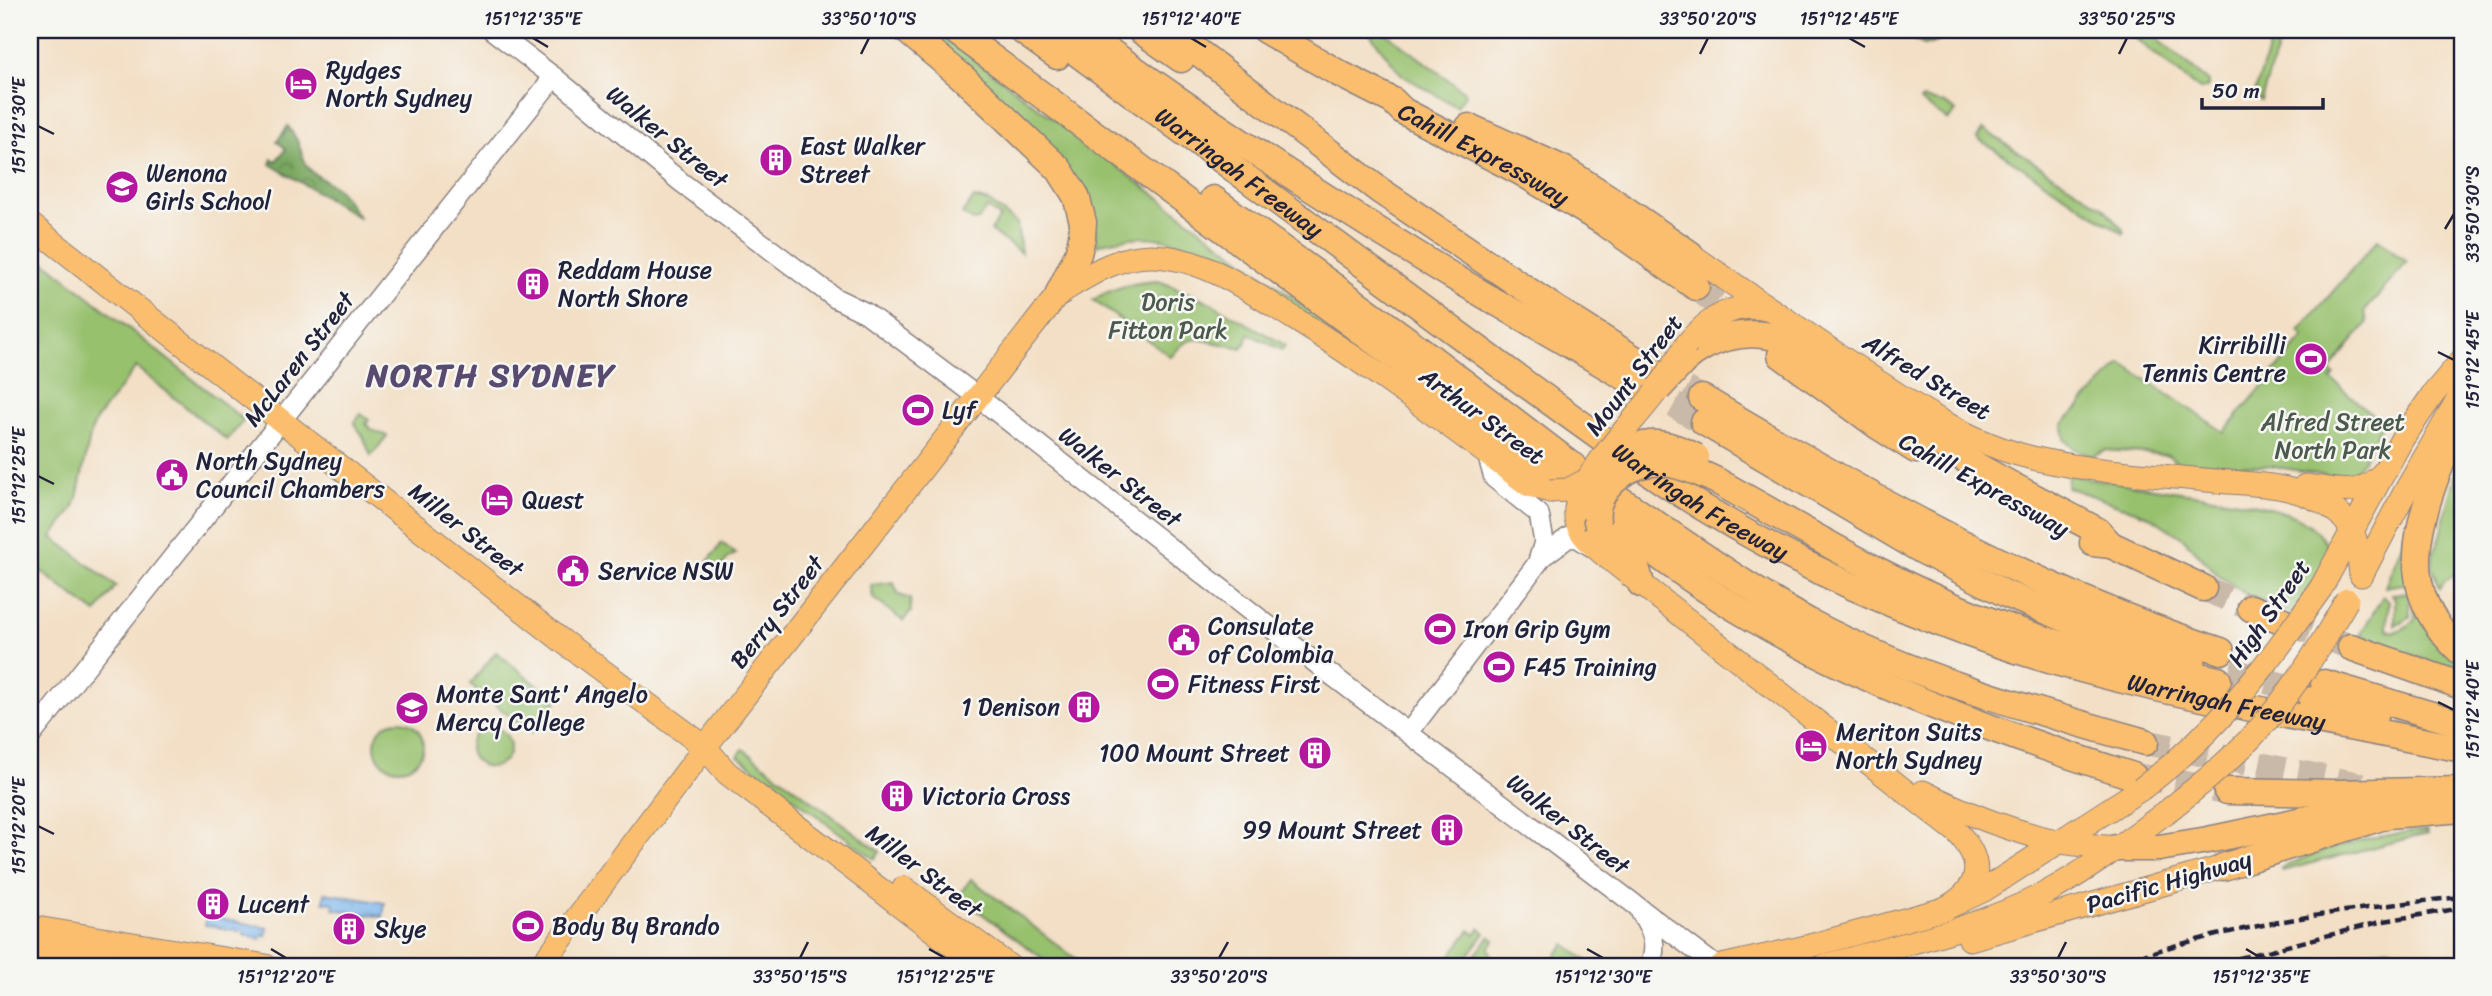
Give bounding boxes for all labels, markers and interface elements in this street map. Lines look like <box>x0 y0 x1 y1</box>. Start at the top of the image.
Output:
text: 151°12'35"E <box>484 3 583 35</box>
text: 33°50'10"S <box>822 3 916 35</box>
text: 151°12'40"E <box>1141 3 1242 35</box>
text: 33°50'20"S <box>1659 3 1757 35</box>
text: 151°12'45"E <box>1800 3 1899 35</box>
text: 33°50'25"S <box>2079 3 2175 35</box>
place label: Rydges North Sydney <box>326 49 473 119</box>
hotel icon: Rydges North Sydney <box>282 65 320 103</box>
scale bar <box>2202 66 2322 110</box>
text: 50 m <box>2212 72 2260 110</box>
street label: Walker Street <box>596 74 739 201</box>
text: 151°12'30"E <box>3 76 35 175</box>
street label: Cahill Expressway <box>1390 91 1578 218</box>
street label: Warringah Freeway <box>1145 96 1333 250</box>
place label: East Walker Street <box>800 125 927 195</box>
building icon: East Walker Street <box>757 141 795 179</box>
place label: Wenona Girls School <box>146 152 272 222</box>
text: 33°50'30"S <box>2457 166 2489 262</box>
school or university icon: Wenona Girls School <box>103 168 141 206</box>
place label: Reddam House North Shore <box>558 249 712 319</box>
building icon: Reddam House North Shore <box>514 265 552 303</box>
street label: McLaren Street <box>232 281 366 436</box>
park label: Doris Fitton Park <box>1108 281 1228 351</box>
street label: Mount Street <box>1574 305 1694 445</box>
text: 151°12'45"E <box>2457 310 2489 409</box>
street label: Alfred Street <box>1854 321 1999 432</box>
place label: Kirribilli Tennis Centre <box>2142 324 2287 394</box>
sports icon: Kirribilli Tennis Centre <box>2292 340 2330 378</box>
district label: NORTH SYDNEY <box>365 347 616 404</box>
street label: Arthur Street <box>1409 355 1554 476</box>
place label: Lyf <box>942 389 979 431</box>
sports icon: Lyf <box>899 391 937 429</box>
park label: Alfred Street North Park <box>2260 401 2405 471</box>
street label: Walker Street <box>1049 415 1192 540</box>
street label: Cahill Expressway <box>1891 421 2078 550</box>
text: 151°12'25"E <box>3 426 35 525</box>
street label: Warringah Freeway <box>1603 431 1797 573</box>
place label: North Sydney Council Chambers <box>196 440 385 510</box>
public building icon: North Sydney Council Chambers <box>153 456 191 494</box>
street label: Miller Street <box>399 471 534 590</box>
place label: Quest <box>522 479 584 521</box>
hotel icon: Quest <box>478 481 516 519</box>
street label: Berry Street <box>719 545 836 678</box>
place label: Service NSW <box>598 550 734 592</box>
street label: High Street <box>2216 550 2322 676</box>
public building icon: Service NSW <box>554 552 592 590</box>
place label: Consulate of Colombia <box>1208 605 1334 675</box>
place label: Iron Grip Gym <box>1463 608 1611 650</box>
sports icon: Iron Grip Gym <box>1421 610 1459 648</box>
public building icon: Consulate of Colombia <box>1165 621 1203 659</box>
place label: F45 Training <box>1524 646 1657 688</box>
sports icon: F45 Training <box>1480 648 1518 686</box>
text: 151°12'40"E <box>2457 659 2489 760</box>
street label: Warringah Freeway <box>2123 661 2330 743</box>
place label: Fitness First <box>1188 663 1320 705</box>
sports icon: Fitness First <box>1144 665 1182 703</box>
place label: Monte Sant' Angelo Mercy College <box>436 673 648 743</box>
place label: 1 Denison <box>961 686 1060 728</box>
building icon: 1 Denison <box>1065 688 1103 726</box>
school or university icon: Monte Sant' Angelo Mercy College <box>393 689 431 727</box>
place label: Meriton Suits North Sydney <box>1836 711 1983 781</box>
hotel icon: Meriton Suits North Sydney <box>1792 727 1830 765</box>
place label: 100 Mount Street <box>1099 732 1290 774</box>
building icon: 100 Mount Street <box>1296 734 1334 772</box>
street label: Walker Street <box>1497 762 1640 887</box>
place label: Victoria Cross <box>922 775 1070 817</box>
text: 151°12'20"E <box>3 776 35 875</box>
building icon: Victoria Cross <box>878 777 916 815</box>
place label: 99 Mount Street <box>1242 809 1422 851</box>
building icon: 99 Mount Street <box>1428 811 1466 849</box>
street label: Miller Street <box>857 813 993 930</box>
street label: Pacific Highway <box>2081 838 2257 926</box>
place label: Lucent <box>238 883 310 925</box>
building icon: Lucent <box>194 885 232 923</box>
place label: Body By Brando <box>552 905 720 947</box>
sports icon: Body By Brando <box>509 907 547 945</box>
place label: Skye <box>374 908 427 950</box>
building icon: Skye <box>330 910 368 948</box>
text: 151°12'20"E <box>237 961 336 993</box>
text: 33°50'15"S <box>753 961 847 993</box>
text: 151°12'25"E <box>896 961 995 993</box>
text: 33°50'20"S <box>1170 961 1268 993</box>
text: 151°12'30"E <box>1554 961 1653 993</box>
text: 33°50'30"S <box>2010 961 2106 993</box>
text: 151°12'35"E <box>2212 961 2311 993</box>

